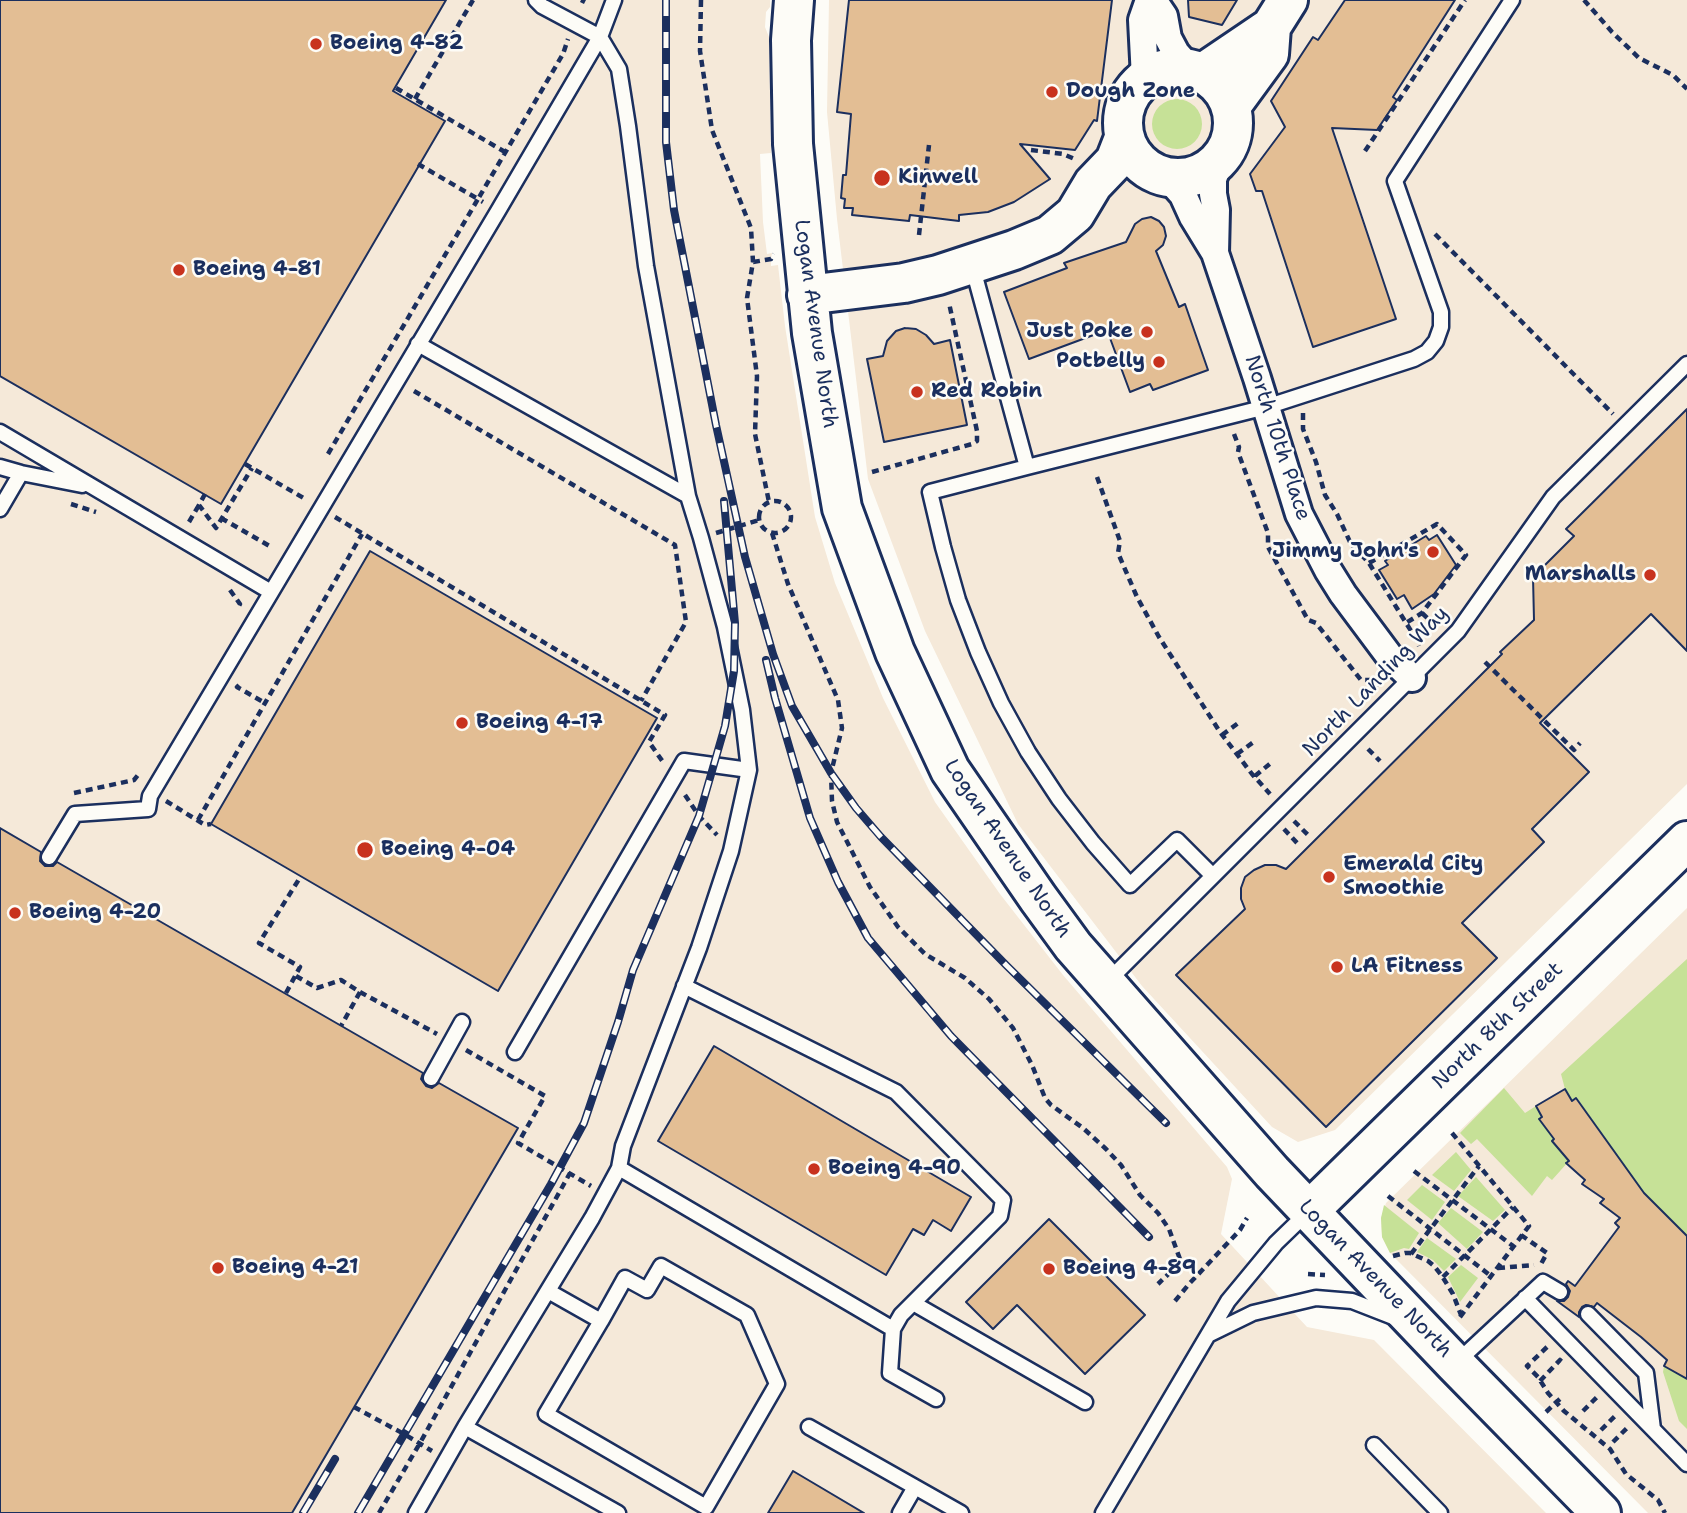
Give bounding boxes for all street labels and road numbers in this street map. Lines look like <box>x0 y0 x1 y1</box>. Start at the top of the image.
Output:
street label: Logan Avenue North <box>788 218 842 430</box>
street label: North 10th Place <box>1238 352 1316 524</box>
street label: North Landing Way <box>1298 602 1454 762</box>
street label: Logan Avenue North <box>938 755 1076 943</box>
street label: North 8th Street <box>1427 957 1569 1095</box>
street label: Logan Avenue North <box>1293 1195 1457 1363</box>

